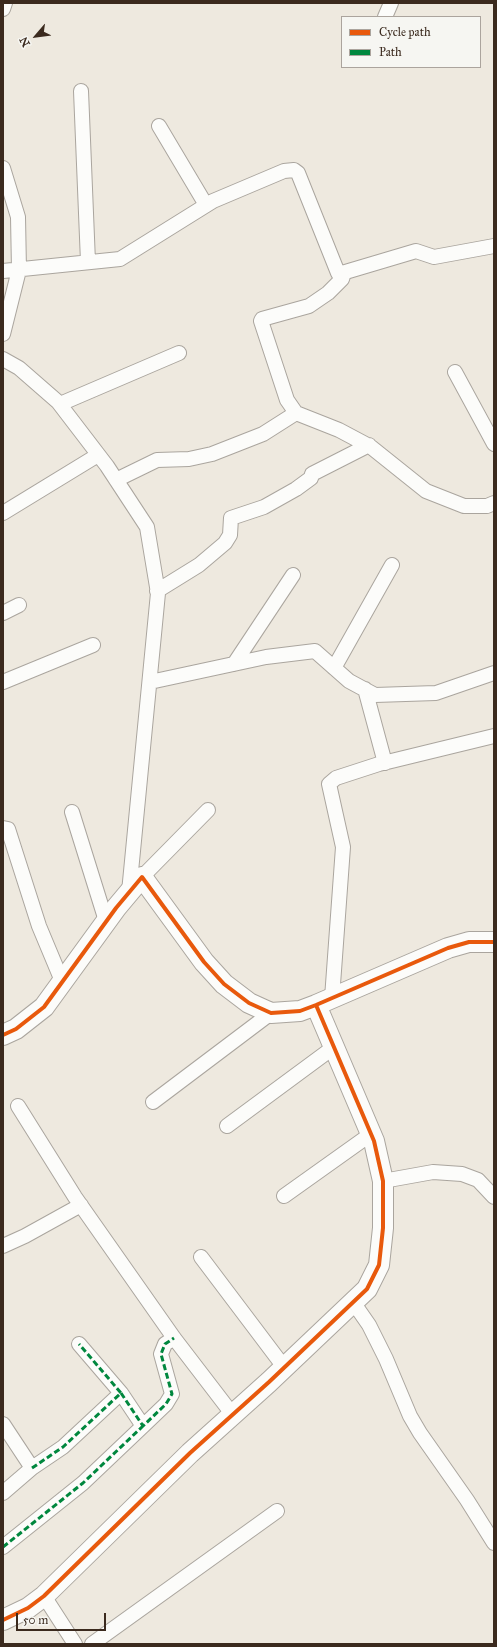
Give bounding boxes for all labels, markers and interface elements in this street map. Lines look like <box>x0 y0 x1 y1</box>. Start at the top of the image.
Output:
north arrow <box>16 16 56 56</box>
legend <box>341 16 481 68</box>
text: Cycle path <box>379 25 431 39</box>
text: N <box>17 35 33 49</box>
text: Path <box>379 45 402 59</box>
scale bar <box>18 1605 108 1631</box>
text: 50 m <box>23 1613 48 1627</box>

